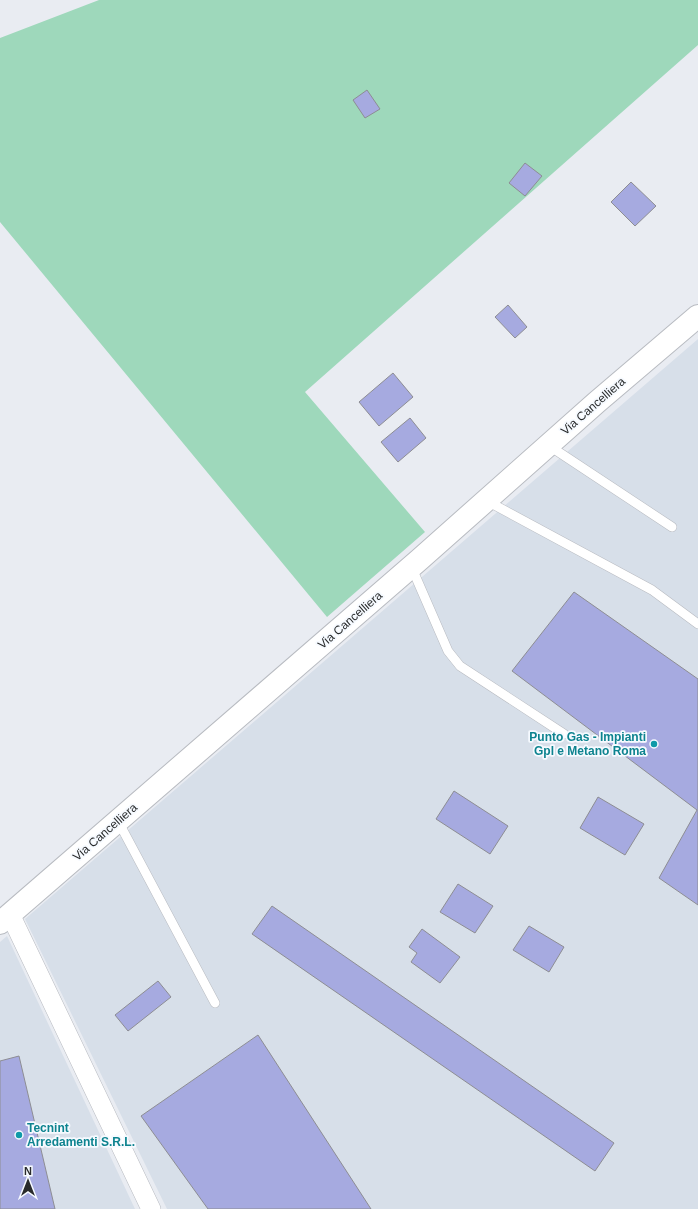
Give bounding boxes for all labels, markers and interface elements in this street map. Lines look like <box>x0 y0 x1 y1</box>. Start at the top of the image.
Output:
street label: Via Cancelliera <box>558 374 628 438</box>
street label: Via Cancelliera <box>315 588 385 652</box>
place label: Punto Gas - Impianti Gpl e Metano Roma <box>529 730 646 758</box>
marker: Punto Gas - Impianti Gpl e Metano Roma <box>649 739 659 749</box>
street label: Via Cancelliera <box>70 800 140 864</box>
place label: Tecnint Arredamenti S.R.L. <box>27 1121 135 1149</box>
marker: Tecnint Arredamenti S.R.L. <box>14 1130 24 1140</box>
north arrow <box>8 1161 48 1201</box>
text: N <box>24 1165 32 1177</box>

